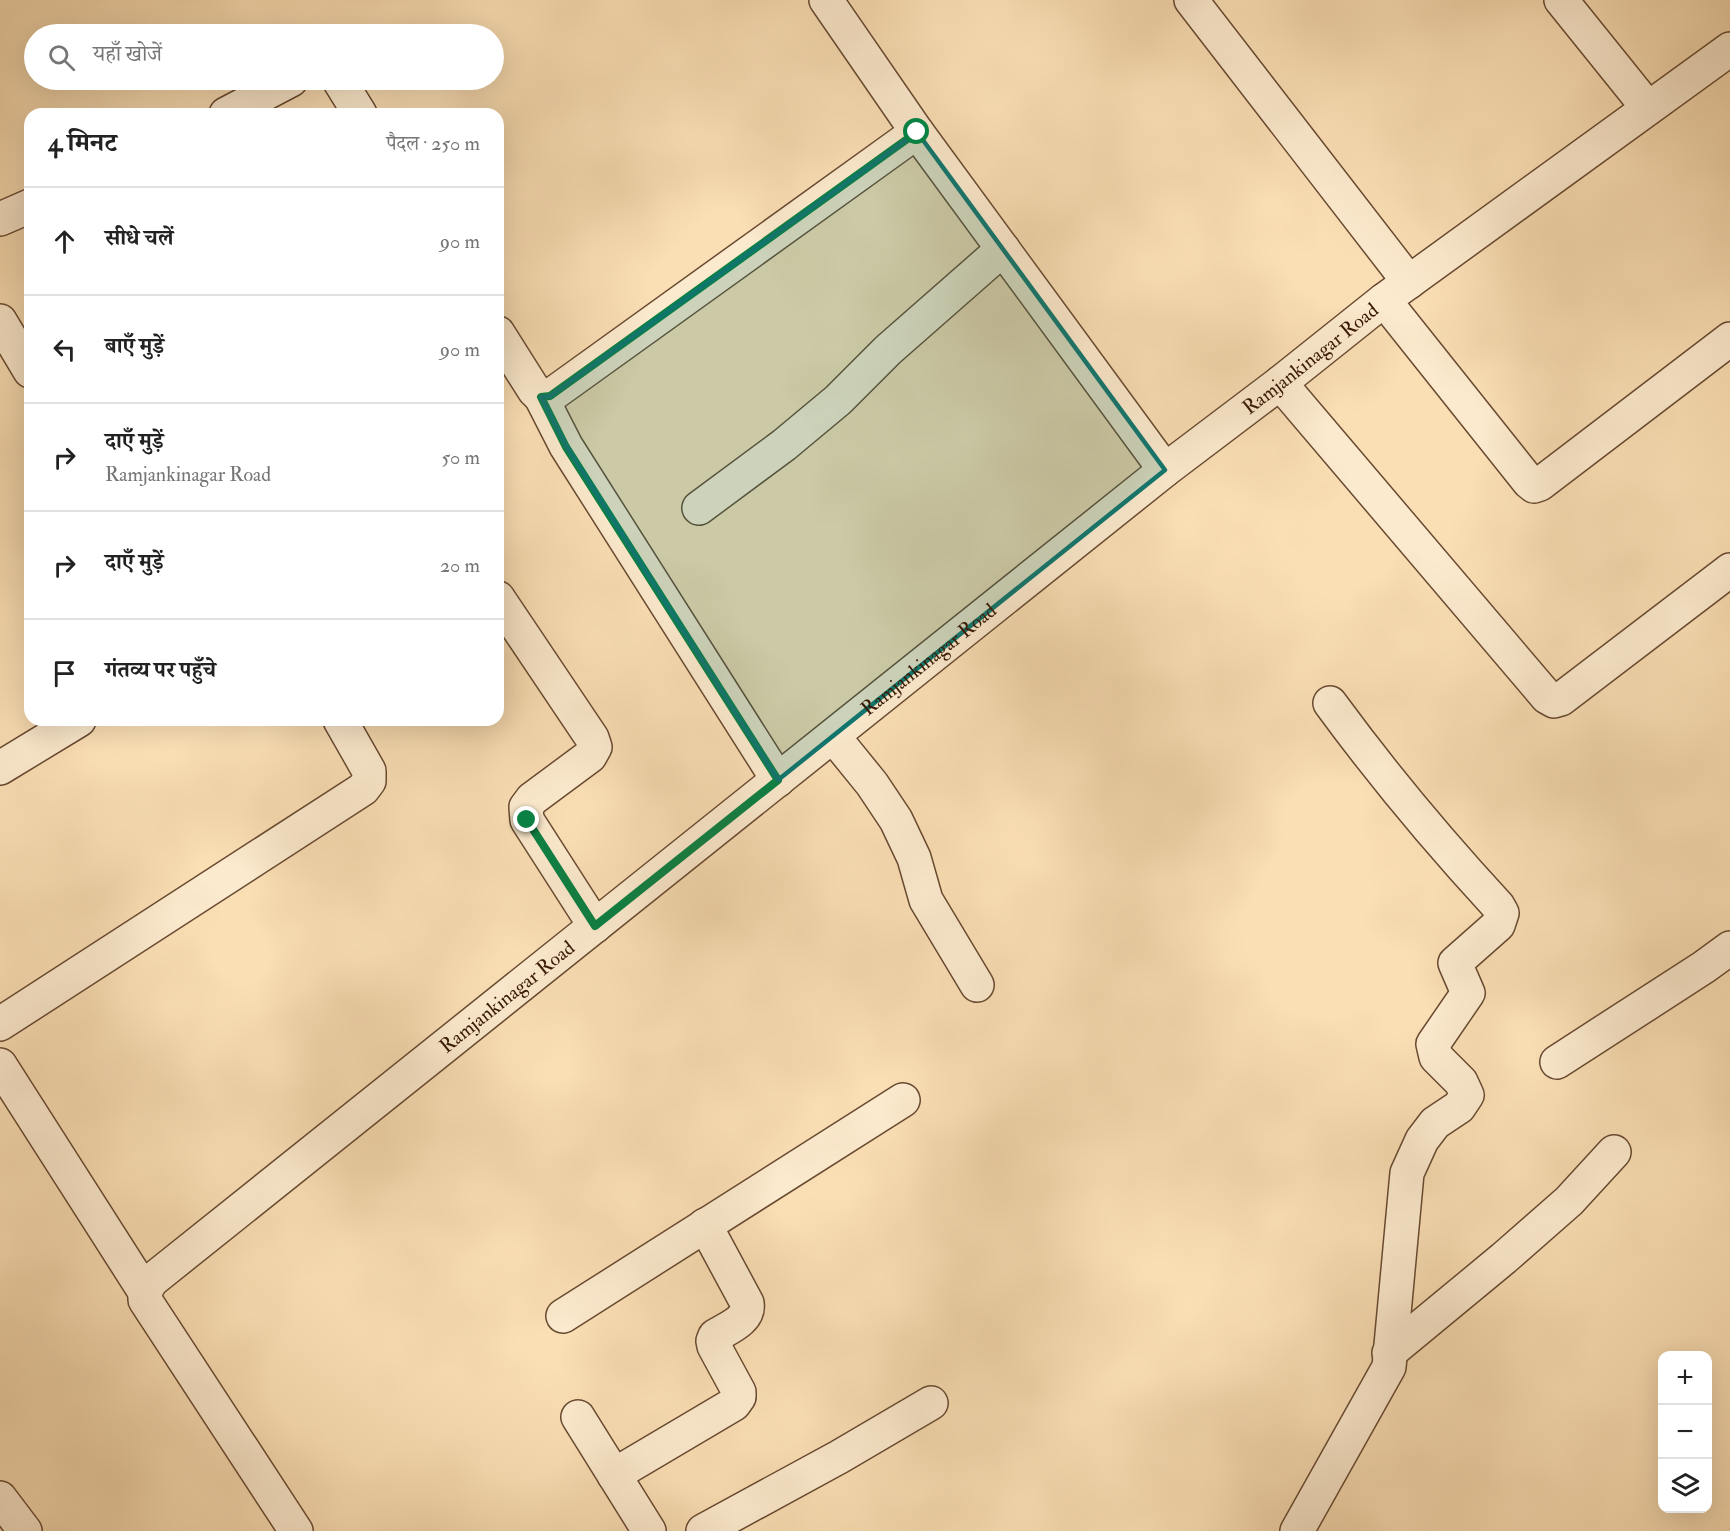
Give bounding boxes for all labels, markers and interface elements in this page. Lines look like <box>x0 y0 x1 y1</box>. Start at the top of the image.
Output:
search box <box>24 24 504 90</box>
text: यहाँ खोजें <box>93 40 162 68</box>
icon: search <box>45 41 78 74</box>
route start <box>903 118 929 144</box>
text: 4 मिनट <box>48 127 117 159</box>
text: पैदल · 250 m <box>386 131 480 156</box>
text: सीधे चलें <box>105 224 173 252</box>
icon: ahead <box>48 225 81 258</box>
text: 90 m <box>440 229 480 254</box>
street label: Ramjankinagar Road <box>1237 297 1383 420</box>
text: बाएँ मुड़ें <box>105 332 164 360</box>
icon: left <box>48 333 81 366</box>
text: 90 m <box>440 337 480 362</box>
text: दाएँ मुड़ें <box>105 427 164 455</box>
icon: right <box>48 441 81 474</box>
text: 50 m <box>441 445 480 470</box>
text: Ramjankinagar Road <box>105 462 271 487</box>
text: दाएँ मुड़ें <box>105 548 164 576</box>
icon: right <box>48 549 81 582</box>
text: 20 m <box>440 553 480 578</box>
street label: Ramjankinagar Road <box>856 597 1001 721</box>
text: गंतव्य पर पहुँचे <box>105 656 216 684</box>
icon: arrive <box>48 657 81 690</box>
route end <box>513 806 539 832</box>
street label: Ramjankinagar Road <box>434 935 580 1058</box>
map controls <box>1658 1351 1712 1513</box>
button: + <box>1658 1351 1712 1405</box>
button: − <box>1658 1405 1712 1459</box>
button: layers <box>1658 1459 1712 1513</box>

